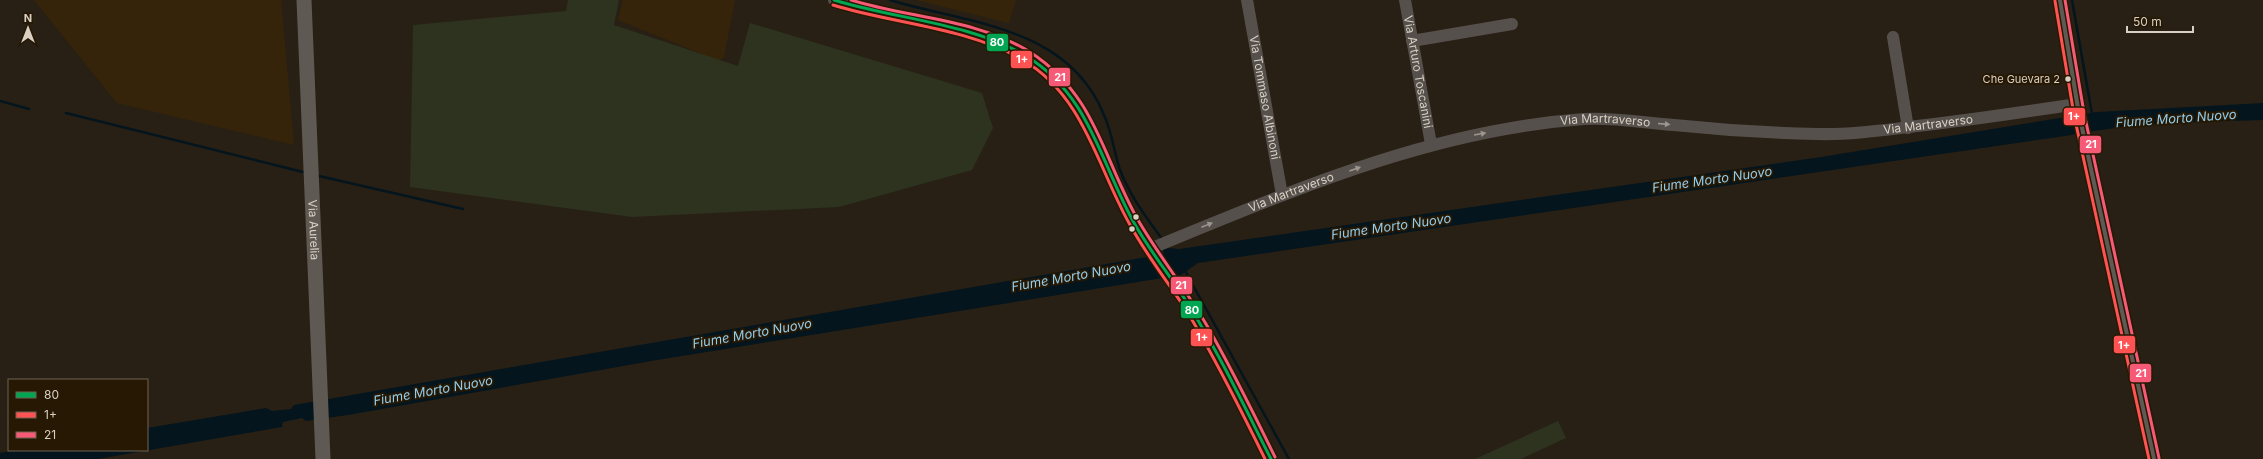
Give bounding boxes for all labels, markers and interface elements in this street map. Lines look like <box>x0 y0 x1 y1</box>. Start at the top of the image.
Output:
north arrow <box>8 8 48 48</box>
scale bar <box>2127 8 2193 34</box>
text: N <box>24 11 32 25</box>
street label: Via Arturo Toscanini <box>1401 14 1436 129</box>
text: 50 m <box>2133 14 2162 29</box>
line badge: 80 <box>986 33 1009 52</box>
street label: Via Tommaso Albinoni <box>1246 34 1283 161</box>
text: 80 <box>990 35 1004 49</box>
line badge: 1+ <box>1010 50 1033 69</box>
text: 1+ <box>1016 52 1028 66</box>
line badge: 21 <box>1048 67 1071 87</box>
text: 21 <box>1054 70 1066 84</box>
place label: Che Guevara 2 <box>1983 72 2060 86</box>
marker: Che Guevara 2 <box>2063 74 2073 84</box>
water label: Fiume Morto Nuovo <box>2115 106 2237 130</box>
line badge: 1+ <box>2063 107 2086 126</box>
text: 1+ <box>2068 109 2080 123</box>
street label: Via Martraverso <box>1559 111 1651 130</box>
street label: Via Martraverso <box>1882 111 1974 137</box>
one-way arrow <box>1658 121 1670 128</box>
one-way arrow <box>1473 130 1486 136</box>
line badge: 21 <box>2079 135 2102 154</box>
text: 21 <box>2085 137 2097 151</box>
water label: Fiume Morto Nuovo <box>1651 163 1773 195</box>
one-way arrow <box>1349 166 1361 172</box>
street label: Via Martraverso <box>1246 169 1336 215</box>
street label: Via Aurelia <box>305 199 323 260</box>
water label: Fiume Morto Nuovo <box>1330 210 1452 242</box>
unlabelled marker <box>1131 212 1141 222</box>
one-way arrow <box>1201 222 1212 228</box>
unlabelled marker <box>1127 224 1137 234</box>
water label: Fiume Morto Nuovo <box>1010 258 1132 294</box>
line badge: 21 <box>1170 276 1193 295</box>
text: 21 <box>1175 278 1187 292</box>
line badge: 80 <box>1180 300 1203 319</box>
text: 80 <box>1185 303 1199 317</box>
water label: Fiume Morto Nuovo <box>691 315 813 351</box>
line badge: 1+ <box>1190 328 1213 347</box>
text: 1+ <box>1196 330 1208 344</box>
line badge: 1+ <box>2113 335 2136 354</box>
text: 1+ <box>2118 338 2130 352</box>
line badge: 21 <box>2129 363 2152 383</box>
text: 21 <box>2135 366 2147 380</box>
water label: Fiume Morto Nuovo <box>372 372 494 408</box>
legend <box>8 379 148 451</box>
text: 80 <box>44 387 59 402</box>
text: 1+ <box>44 407 57 422</box>
text: 21 <box>44 427 56 442</box>

